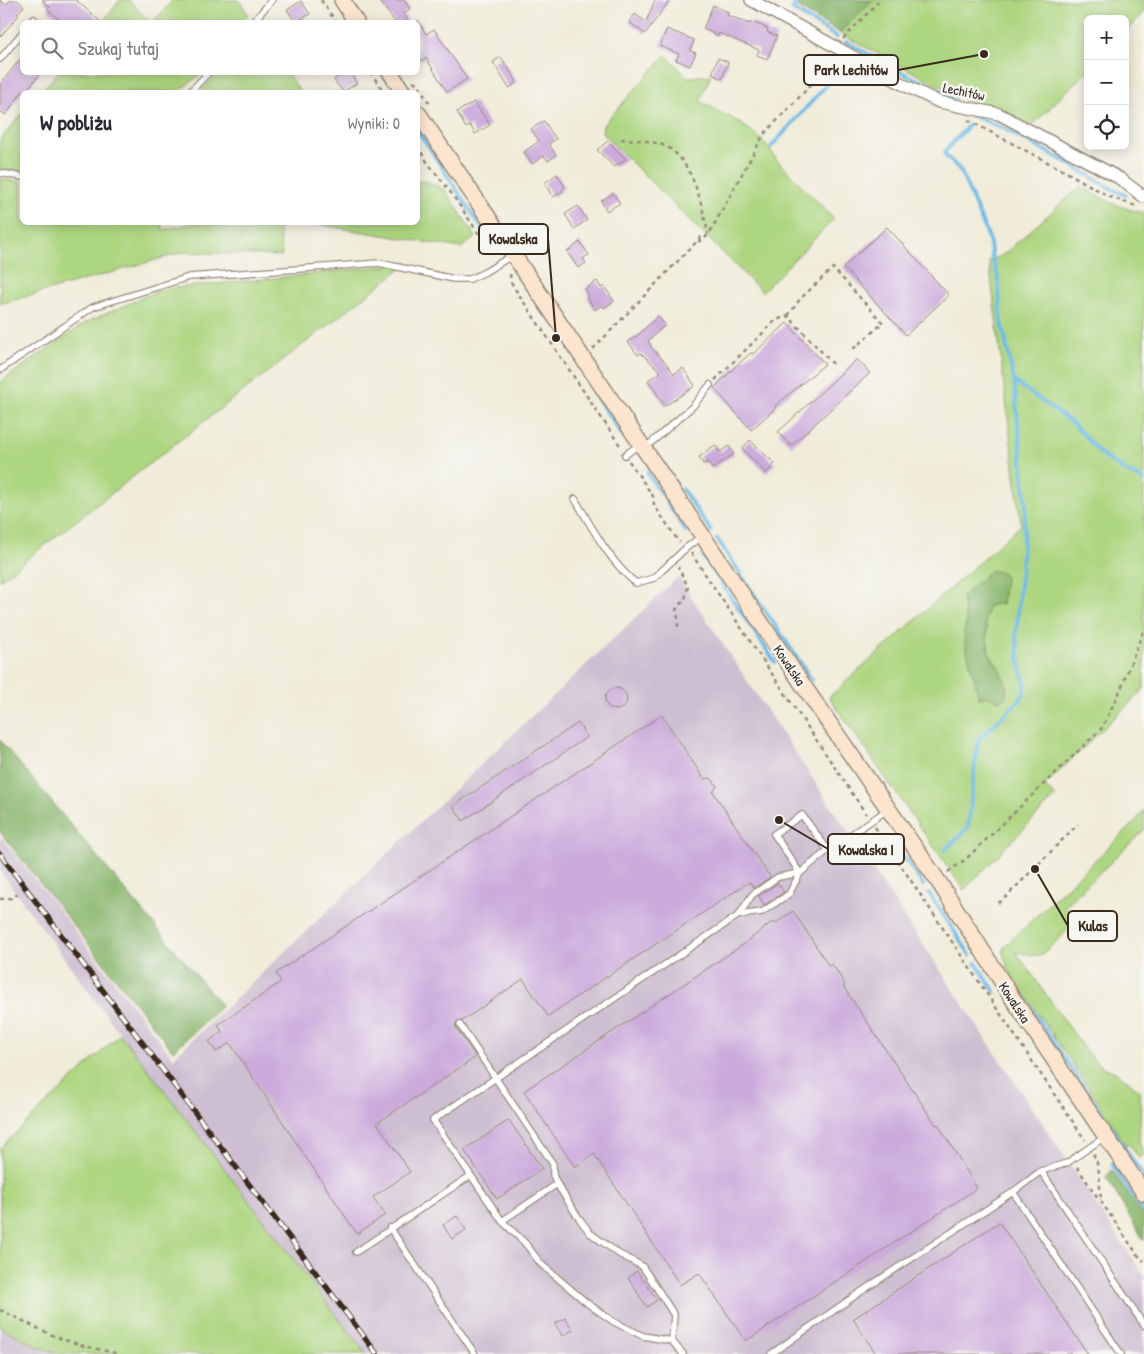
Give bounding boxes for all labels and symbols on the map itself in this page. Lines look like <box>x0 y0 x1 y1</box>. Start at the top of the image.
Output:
callout: Park Lechitów <box>804 55 898 85</box>
text: Park Lechitów <box>814 59 888 80</box>
street label: Lechitów <box>941 77 987 105</box>
callout: Kowalska <box>479 224 548 254</box>
text: Kowalska <box>489 228 537 249</box>
street label: Kowalska <box>769 641 811 690</box>
callout: Kowalska I <box>828 834 904 864</box>
text: Kowalska I <box>838 839 894 860</box>
callout: Kulas <box>1068 911 1117 941</box>
text: Kulas <box>1078 915 1108 936</box>
street label: Kowalska <box>995 978 1036 1027</box>

